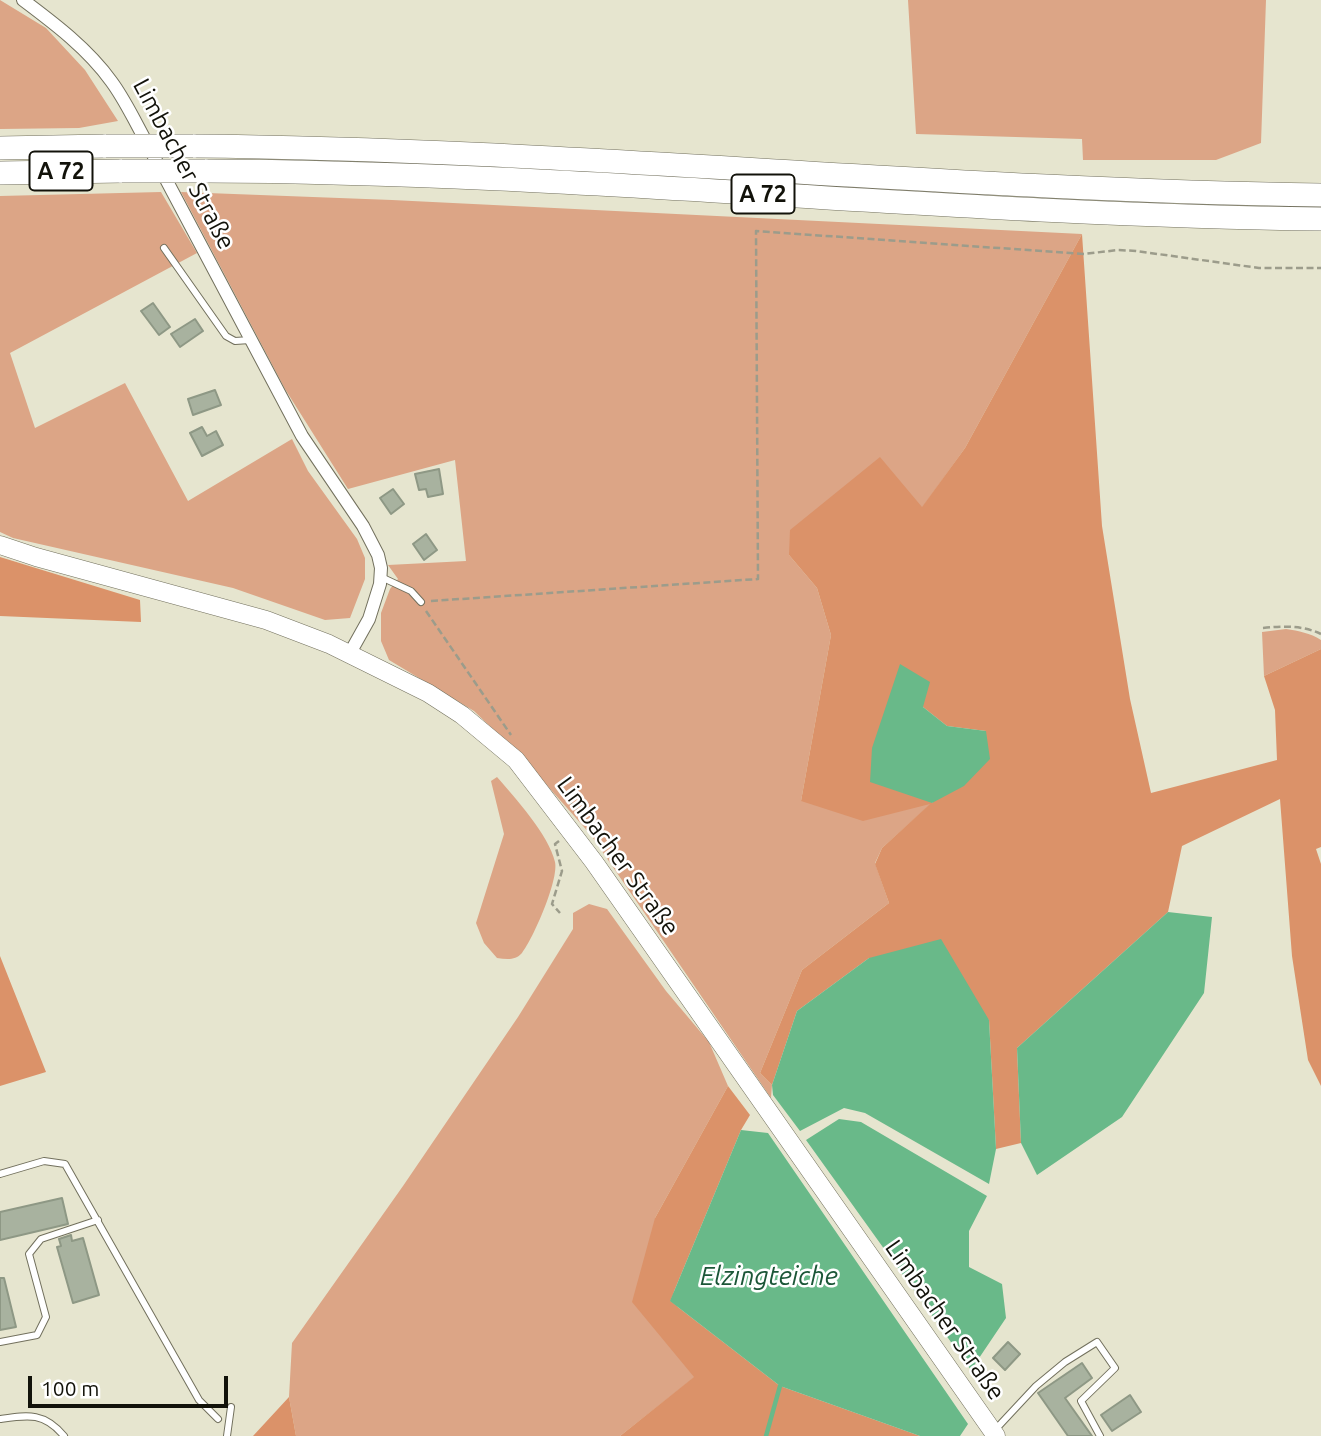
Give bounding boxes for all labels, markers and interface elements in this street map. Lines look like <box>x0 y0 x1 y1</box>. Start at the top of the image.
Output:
street label: Limbacher Straße <box>127 74 241 254</box>
road number: A 72 <box>29 152 92 190</box>
road number: A 72 <box>732 174 794 214</box>
street label: Limbacher Straße <box>551 771 685 941</box>
street label: Limbacher Straße <box>879 1234 1011 1406</box>
water label: Elzingteiche <box>700 1260 838 1292</box>
scale bar <box>32 1362 231 1406</box>
text: 100 m <box>41 1376 99 1400</box>

